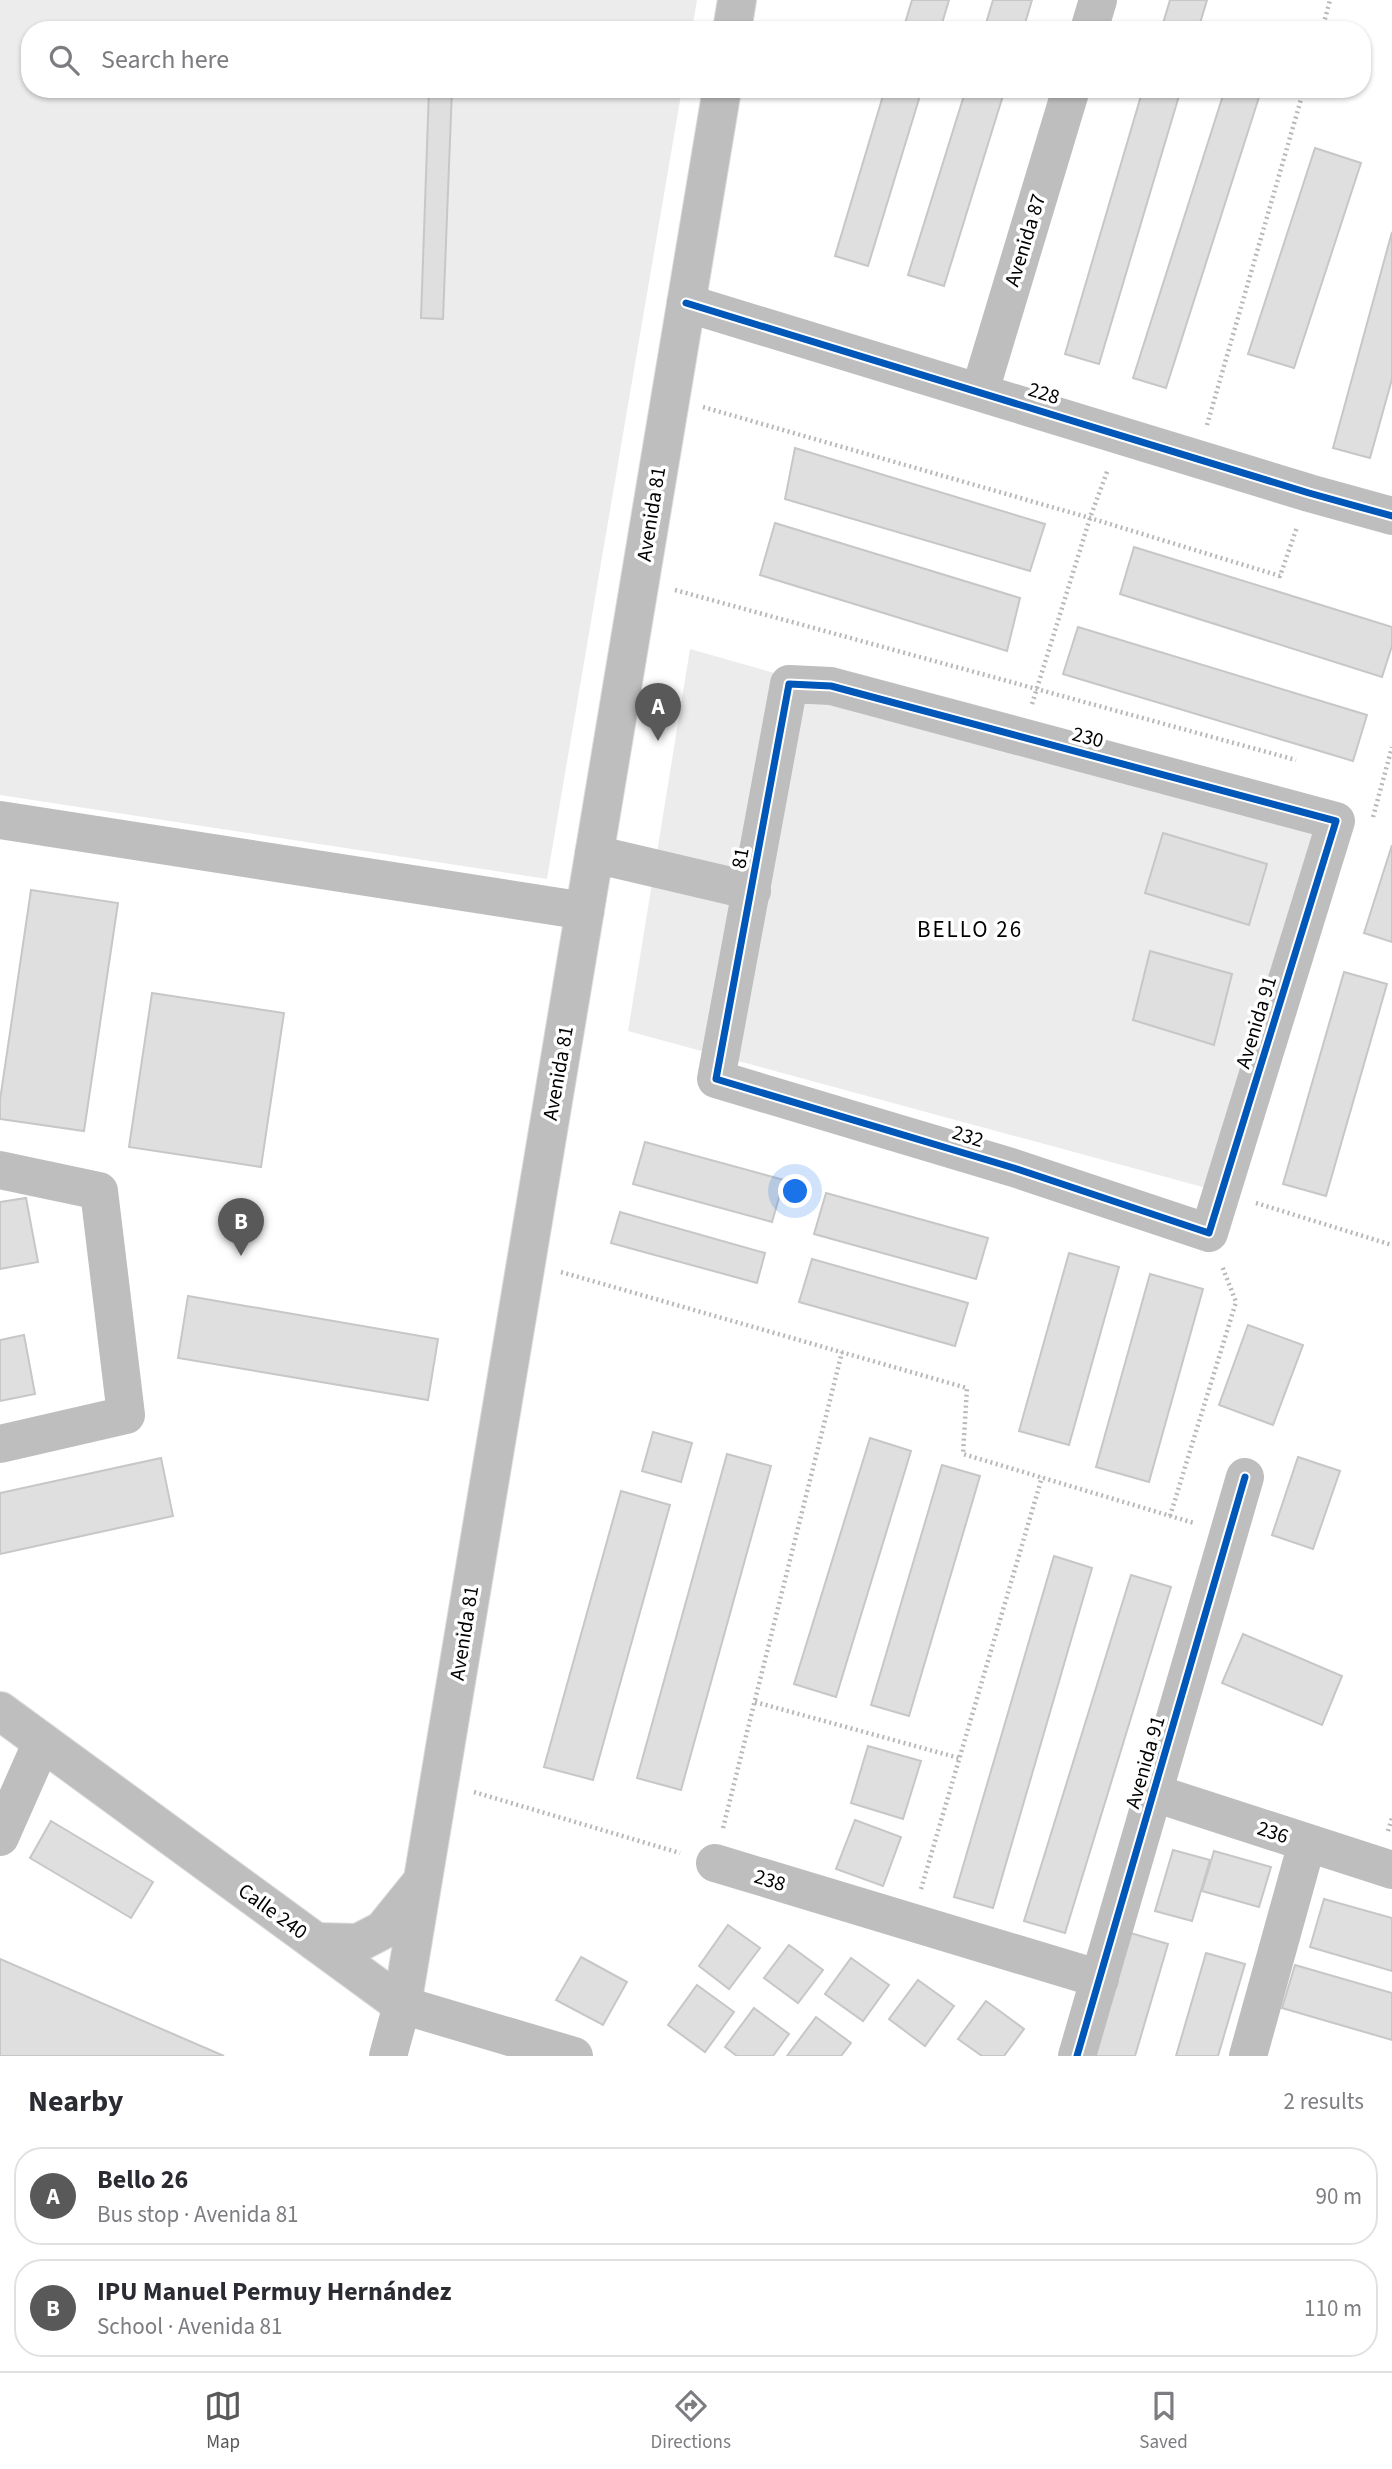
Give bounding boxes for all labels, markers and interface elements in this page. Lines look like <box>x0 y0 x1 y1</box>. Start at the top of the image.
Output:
search box <box>21 21 1371 98</box>
icon: search <box>45 41 83 79</box>
text: Search here <box>101 41 229 78</box>
street label: Avenida 87 <box>997 190 1053 290</box>
street label: 228 <box>1025 374 1063 412</box>
street label: Avenida 81 <box>629 465 673 563</box>
pin: A <box>635 683 681 741</box>
street label: 230 <box>1069 718 1107 756</box>
street label: 81 <box>723 845 757 871</box>
district label: BELLO 26 <box>917 913 1023 946</box>
street label: Avenida 91 <box>1228 972 1284 1072</box>
street label: Avenida 81 <box>535 1023 581 1123</box>
street label: 232 <box>949 1117 987 1155</box>
your location <box>778 1174 812 1208</box>
pin: B <box>218 1198 264 1256</box>
street label: Avenida 81 <box>442 1584 486 1682</box>
street label: Avenida 91 <box>1117 1712 1173 1812</box>
street label: 236 <box>1253 1813 1293 1851</box>
street label: 238 <box>751 1861 789 1899</box>
street label: Calle 240 <box>232 1876 314 1946</box>
text: Nearby <box>28 2080 123 2123</box>
text: 2 results <box>1284 2085 1364 2118</box>
text: Bello 26 <box>97 2161 188 2198</box>
text: A <box>46 2180 60 2213</box>
text: 90 m <box>1315 2180 1362 2213</box>
text: Bus stop · Avenida 81 <box>97 2198 299 2231</box>
text: IPU Manuel Permuy Hernández <box>97 2273 452 2310</box>
text: B <box>46 2292 60 2325</box>
text: 110 m <box>1304 2292 1362 2325</box>
text: School · Avenida 81 <box>97 2310 282 2343</box>
tab: Map <box>204 2387 242 2456</box>
tab: Directions <box>651 2387 731 2456</box>
tab: Saved <box>1139 2387 1188 2456</box>

